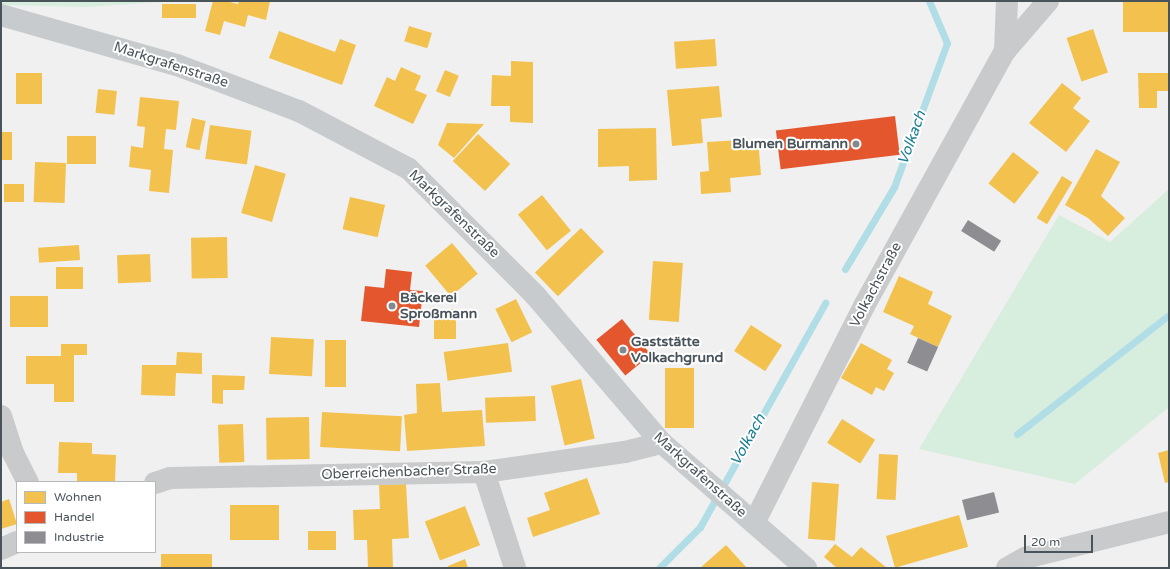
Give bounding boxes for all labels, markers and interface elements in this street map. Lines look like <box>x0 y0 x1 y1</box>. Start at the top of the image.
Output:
street label: Markgrafenstraße <box>112 39 230 91</box>
water label: Volkach <box>894 109 930 167</box>
place label: Blumen Burmann <box>732 136 848 152</box>
marker: Blumen Burmann <box>851 139 861 149</box>
street label: Markgrafenstraße <box>405 167 503 261</box>
street label: Volkachstraße <box>847 240 905 330</box>
place label: Bäckerei Sproßmann <box>400 290 477 322</box>
marker: Bäckerei Sproßmann <box>387 301 397 311</box>
place label: Gaststätte Volkachgrund <box>631 334 723 366</box>
marker: Gaststätte Volkachgrund <box>618 345 628 355</box>
water label: Volkach <box>727 411 769 469</box>
street label: Markgrafenstraße <box>650 429 750 521</box>
street label: Oberreichenbacher Straße <box>321 461 497 483</box>
legend <box>16 481 156 553</box>
text: Wohnen <box>54 490 102 504</box>
text: Handel <box>54 510 94 524</box>
scale bar <box>1026 527 1095 553</box>
text: Industrie <box>54 530 104 544</box>
text: 20 m <box>1031 535 1060 549</box>

